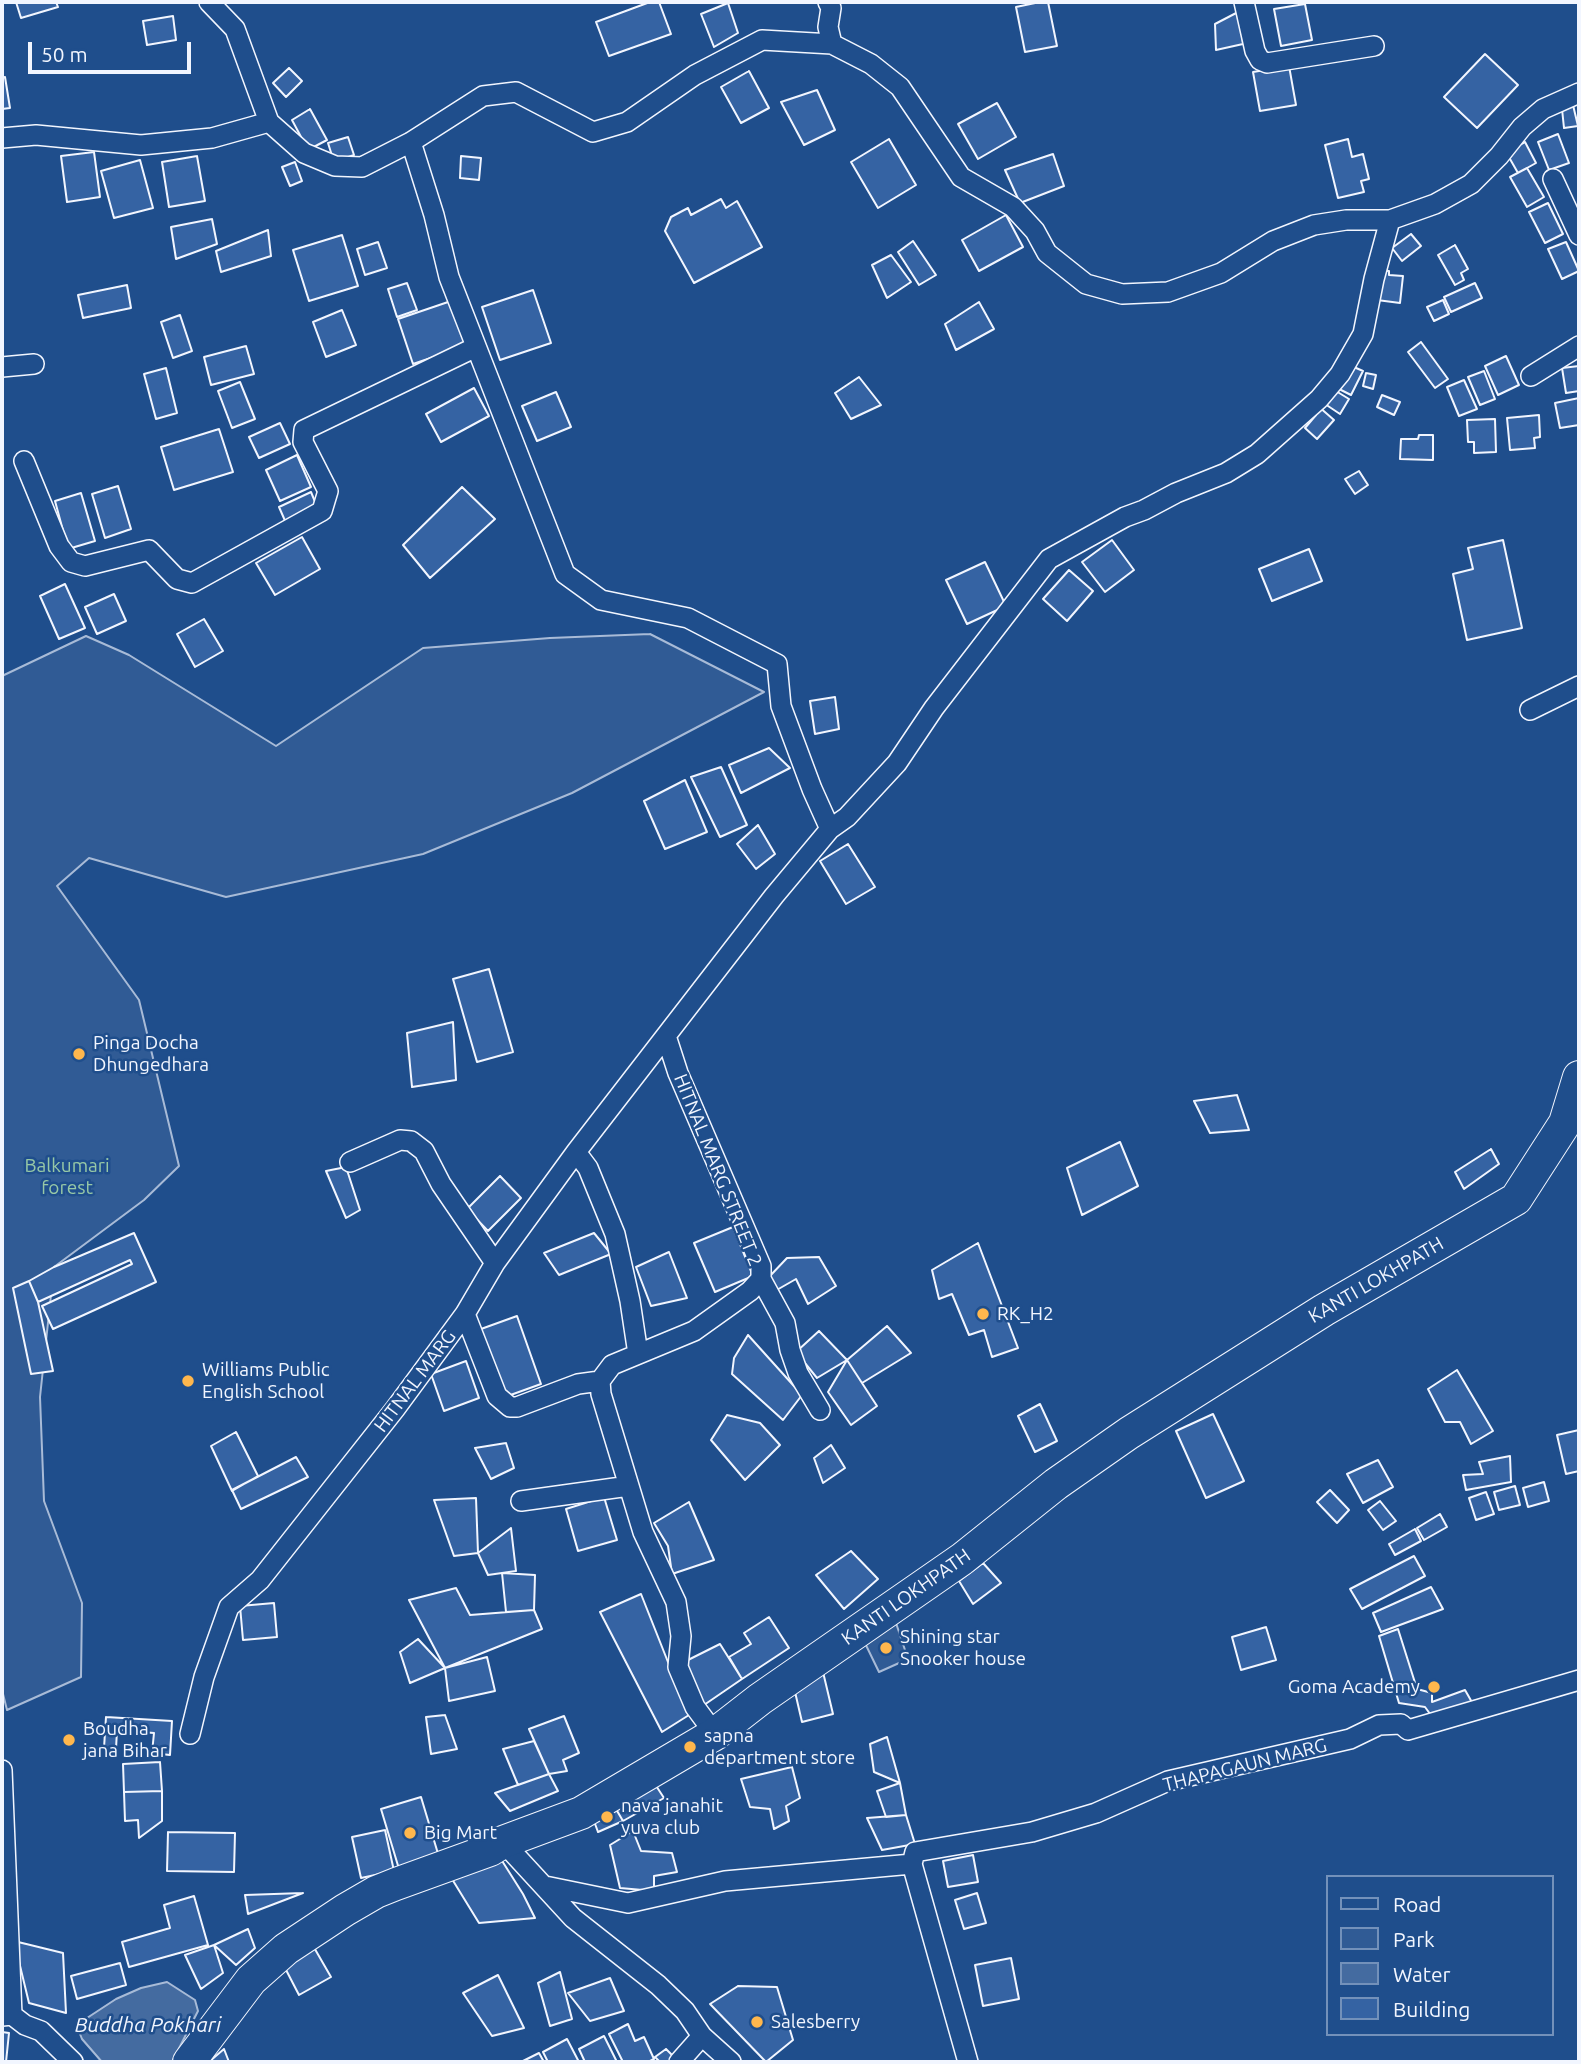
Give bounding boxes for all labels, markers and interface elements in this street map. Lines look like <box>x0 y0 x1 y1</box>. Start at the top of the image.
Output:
scale bar <box>32 28 194 72</box>
text: 50 m <box>41 42 88 66</box>
place label: Pinga Docha Dhungedhara <box>93 1032 209 1076</box>
marker: Pinga Docha Dhungedhara <box>71 1046 87 1062</box>
street label: HITNAL MARG STREET 2 <box>669 1071 767 1269</box>
park label: Balkumari forest <box>24 1155 110 1199</box>
street label: KANTI LOKHPATH <box>1304 1232 1448 1328</box>
place label: RK_H2 <box>997 1303 1054 1325</box>
marker: RK_H2 <box>975 1306 991 1322</box>
street label: HITNAL MARG <box>369 1326 461 1436</box>
place label: Williams Public English School <box>202 1359 330 1403</box>
marker: Williams Public English School <box>180 1373 196 1389</box>
street label: KANTI LOKHPATH <box>837 1544 975 1650</box>
place label: Shining star Snooker house <box>900 1626 1026 1670</box>
marker: Shining star Snooker house <box>878 1640 894 1656</box>
place label: Goma Academy <box>1288 1676 1420 1698</box>
marker: Goma Academy <box>1426 1679 1442 1695</box>
place label: Boudha jana Bihar <box>83 1718 167 1762</box>
place label: sapna department store <box>704 1725 855 1769</box>
marker: Boudha jana Bihar <box>61 1732 77 1748</box>
street label: THAPAGAUN MARG <box>1161 1734 1329 1796</box>
marker: sapna department store <box>682 1739 698 1755</box>
place label: nava janahit yuva club <box>621 1795 723 1839</box>
marker: nava janahit yuva club <box>599 1809 615 1825</box>
place label: Big Mart <box>424 1822 497 1844</box>
marker: Big Mart <box>402 1825 418 1841</box>
legend <box>1326 1875 1553 2036</box>
text: Road <box>1393 1892 1441 1916</box>
text: Park <box>1393 1927 1435 1951</box>
text: Water <box>1393 1962 1451 1986</box>
text: Building <box>1393 1997 1470 2021</box>
place label: Salesberry <box>771 2011 860 2033</box>
water label: Buddha Pokhari <box>75 2012 221 2038</box>
marker: Salesberry <box>749 2014 765 2030</box>

